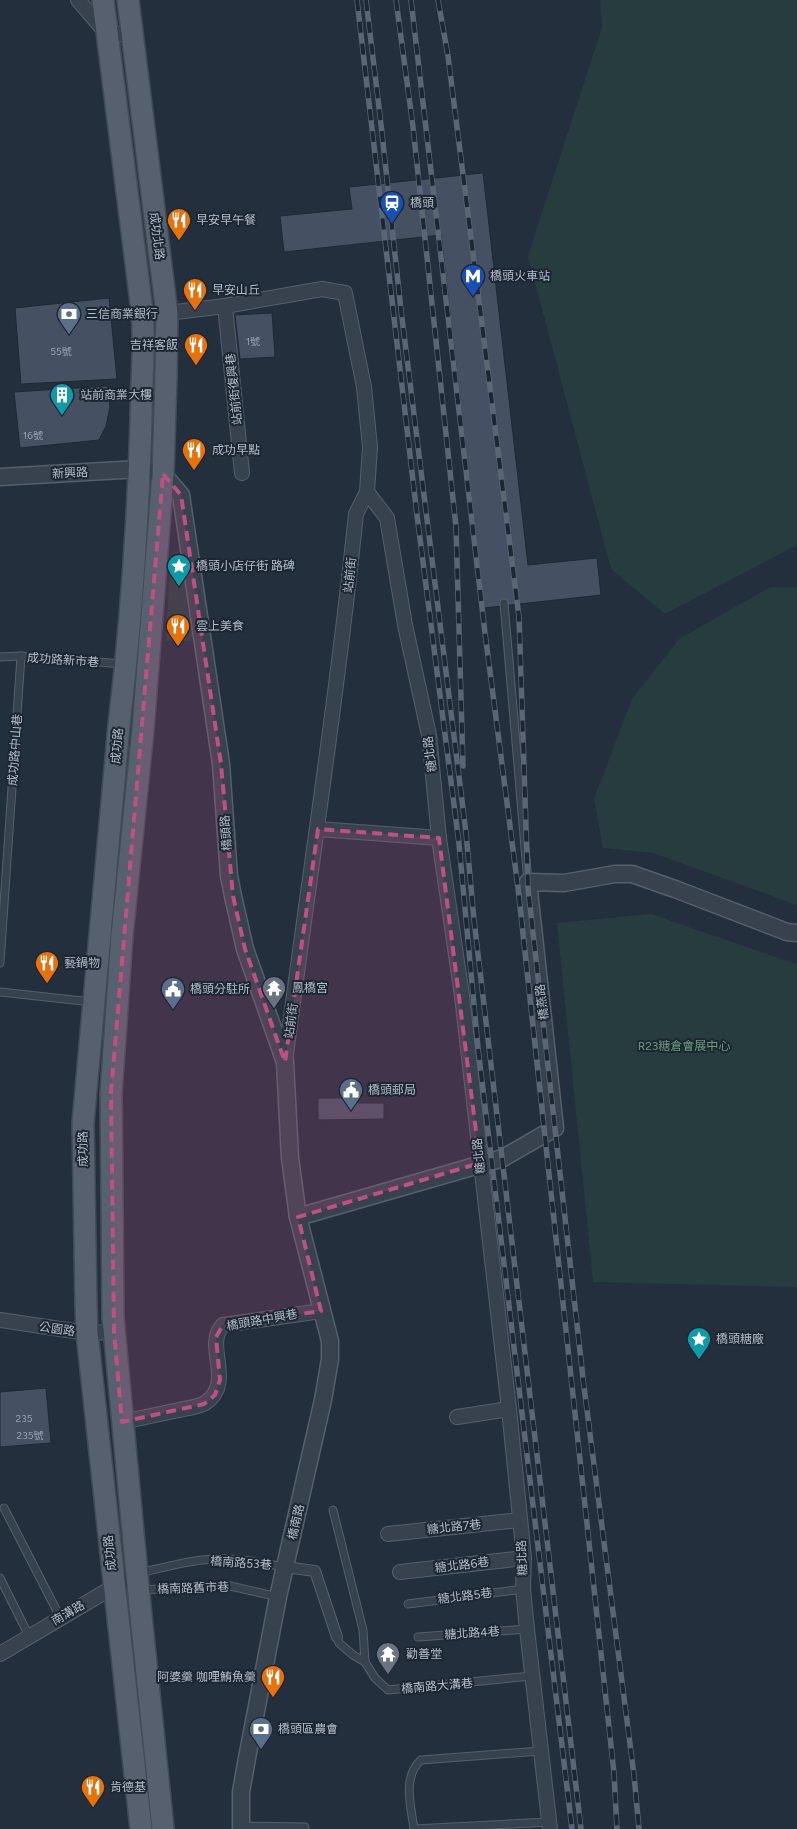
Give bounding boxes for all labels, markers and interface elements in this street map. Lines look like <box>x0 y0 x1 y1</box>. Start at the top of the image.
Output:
station icon: 橋頭 <box>379 190 405 224</box>
place label: 橋頭 <box>410 196 434 210</box>
restaurant icon: 早安早午餐 <box>166 207 192 241</box>
street label: 成功北路 <box>147 211 167 261</box>
place label: 早安早午餐 <box>196 213 256 227</box>
metro station icon: 橋頭火車站 <box>460 263 486 297</box>
place label: 橋頭火車站 <box>490 269 550 283</box>
restaurant icon: 早安山丘 <box>182 277 208 311</box>
place label: 早安山丘 <box>212 283 260 297</box>
bank icon: 三信商業銀行 <box>56 301 82 335</box>
place label: 三信商業銀行 <box>86 307 158 321</box>
restaurant icon: 吉祥客飯 <box>183 332 209 366</box>
house number: 1號 <box>246 335 260 348</box>
place label: 吉祥客飯 <box>130 338 178 352</box>
house number: 55號 <box>50 345 72 358</box>
street label: 站前街復興巷 <box>223 352 245 426</box>
building icon: 站前商業大樓 <box>49 382 75 416</box>
place label: 站前商業大樓 <box>80 388 152 402</box>
house number: 16號 <box>23 429 43 442</box>
restaurant icon: 成功早點 <box>181 437 207 471</box>
place label: 成功早點 <box>212 443 260 457</box>
street label: 新興路 <box>52 465 88 481</box>
place icon: 橋頭小店仔街 路碑 <box>166 553 192 587</box>
street label: 站前街 <box>341 556 359 594</box>
place label: 橋頭小店仔街 路碑 <box>196 559 295 573</box>
restaurant icon: 雲上美食 <box>165 613 191 647</box>
place label: 雲上美食 <box>196 619 244 633</box>
street label: 成功路新市巷 <box>27 651 99 669</box>
street label: 成功路中山巷 <box>6 714 24 786</box>
street label: 成功路 <box>108 727 126 765</box>
street label: 糖北路 <box>421 735 439 773</box>
street label: 橋頭路 <box>218 815 234 851</box>
restaurant icon: 藝鍋物 <box>34 950 60 984</box>
place label: 藝鍋物 <box>64 956 100 970</box>
temple icon: 鳳橋宮 <box>261 975 287 1009</box>
public building icon: 橋頭分駐所 <box>160 976 186 1010</box>
place label: 鳳橋宮 <box>292 981 328 995</box>
place label: 橋頭分駐所 <box>190 982 250 996</box>
street label: 橋燕路 <box>533 983 551 1021</box>
street label: 站前街 <box>282 1002 300 1040</box>
park label: R23糖倉會展中心 <box>638 1039 730 1053</box>
public building icon: 橋頭郵局 <box>338 1077 364 1111</box>
place label: 橋頭郵局 <box>368 1083 416 1097</box>
street label: 成功路 <box>76 1131 90 1167</box>
street label: 糖北路 <box>470 1137 488 1175</box>
street label: 橋頭路中興巷 <box>225 1307 299 1333</box>
street label: 公園路 <box>38 1320 76 1338</box>
place icon: 橋頭糖廠 <box>686 1326 712 1360</box>
place label: 橋頭糖廠 <box>716 1332 764 1346</box>
house number: 235 <box>16 1412 33 1425</box>
house number: 235號 <box>17 1429 43 1442</box>
street label: 橋南路 <box>285 1503 307 1541</box>
street label: 糖北路7巷 <box>426 1517 482 1537</box>
street label: 成功路 <box>101 1534 119 1572</box>
street label: 糖北路 <box>514 1540 530 1576</box>
street label: 橋南路53巷 <box>210 1554 272 1572</box>
street label: 糖北路6巷 <box>434 1555 490 1575</box>
street label: 橋南路舊市巷 <box>157 1580 229 1596</box>
street label: 糖北路5巷 <box>437 1586 493 1606</box>
street label: 南溝路 <box>49 1598 87 1628</box>
street label: 糖北路4巷 <box>444 1624 500 1642</box>
temple icon: 勸善堂 <box>375 1641 401 1675</box>
place label: 勸善堂 <box>406 1647 442 1661</box>
restaurant icon: 阿婆羹 咖哩鮪魚羹 <box>260 1664 286 1698</box>
place label: 阿婆羹 咖哩鮪魚羹 <box>157 1670 256 1684</box>
street label: 橋南路大溝巷 <box>401 1676 473 1696</box>
bank icon: 橋頭區農會 <box>248 1716 274 1750</box>
place label: 橋頭區農會 <box>278 1722 338 1736</box>
restaurant icon: 肯德基 <box>80 1774 106 1808</box>
place label: 肯德基 <box>110 1780 146 1794</box>

